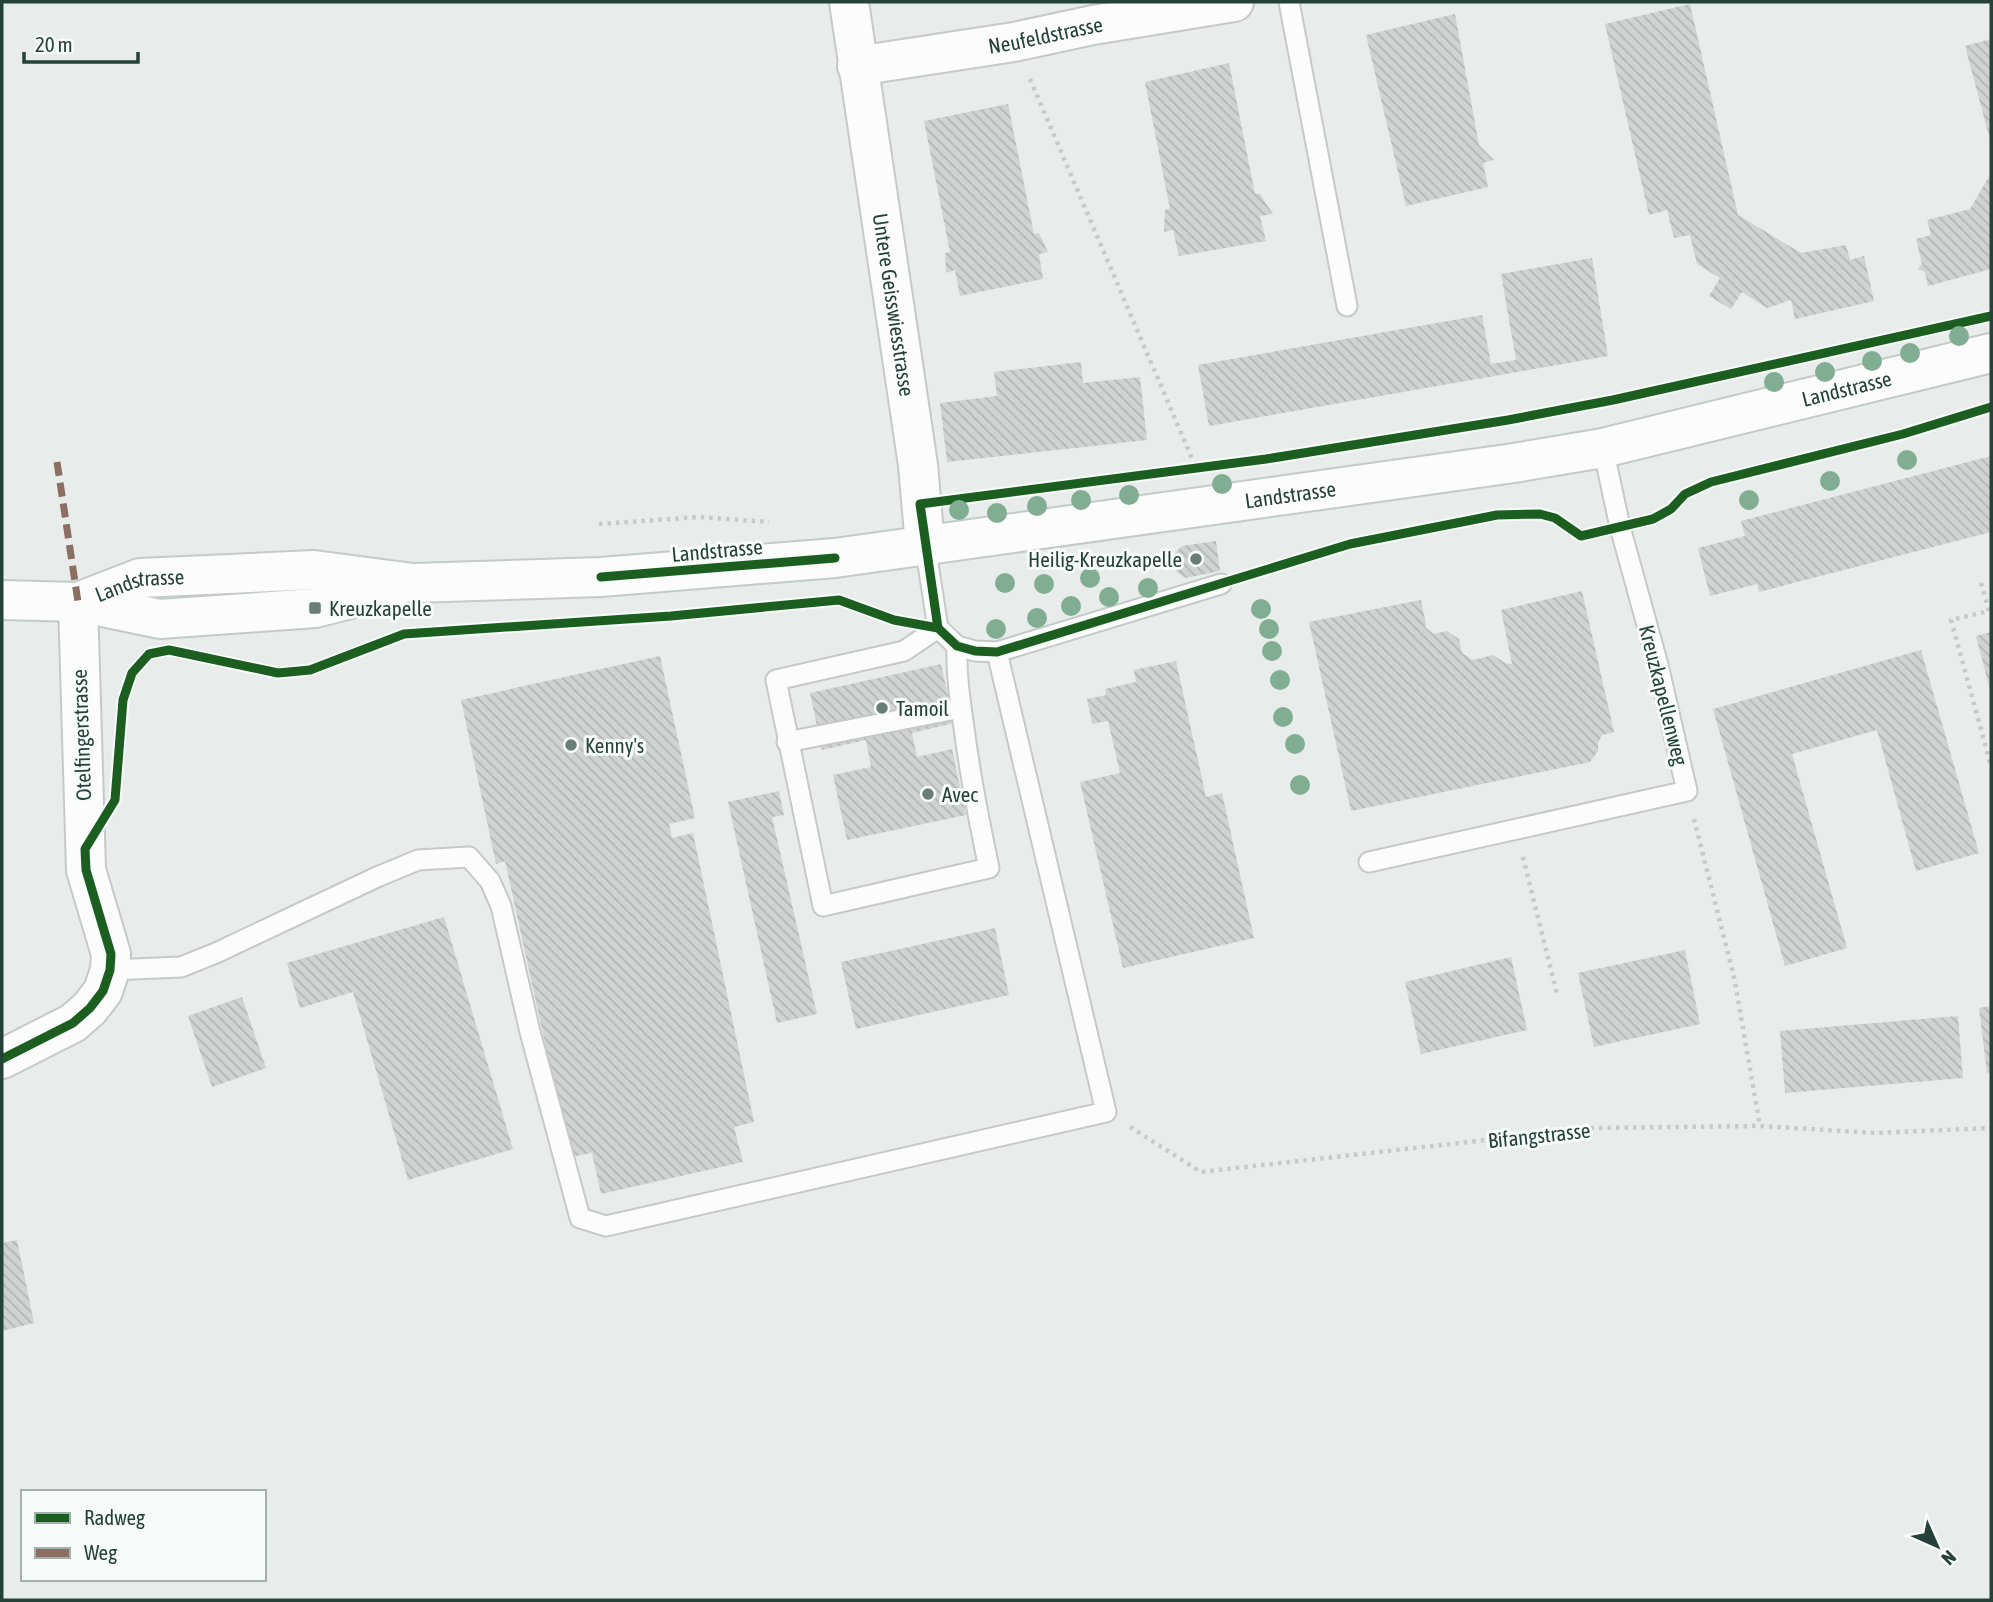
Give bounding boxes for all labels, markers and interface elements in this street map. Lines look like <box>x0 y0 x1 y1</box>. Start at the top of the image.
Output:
street label: Neufeldstrasse <box>987 12 1104 58</box>
scale bar <box>24 21 138 65</box>
text: 20 m <box>35 32 73 56</box>
street label: Untere Geisswiesstrasse <box>869 212 920 398</box>
street label: Landstrasse <box>1799 366 1894 411</box>
street label: Landstrasse <box>1243 476 1337 513</box>
street label: Landstrasse <box>670 534 764 566</box>
place label: Heilig-Kreuzkapelle <box>1028 547 1182 571</box>
marker: Heilig-Kreuzkapelle <box>1188 551 1204 567</box>
street label: Landstrasse <box>92 564 185 606</box>
place label: Kreuzkapelle <box>329 596 432 620</box>
marker: Kreuzkapelle <box>307 600 323 616</box>
street label: Kreuzkapellenweg <box>1635 622 1693 768</box>
street label: Otelfingerstrasse <box>67 669 95 801</box>
place label: Tamoil <box>896 696 949 720</box>
marker: Tamoil <box>874 700 890 716</box>
place label: Kenny's <box>585 733 644 757</box>
marker: Kenny's <box>563 737 579 753</box>
place label: Avec <box>942 782 978 806</box>
marker: Avec <box>920 786 936 802</box>
street label: Bifangstrasse <box>1487 1118 1591 1152</box>
legend <box>21 1490 266 1581</box>
text: Radweg <box>84 1505 145 1529</box>
north arrow <box>1902 1511 1972 1581</box>
text: Weg <box>84 1540 117 1564</box>
text: N <box>1937 1546 1961 1570</box>

